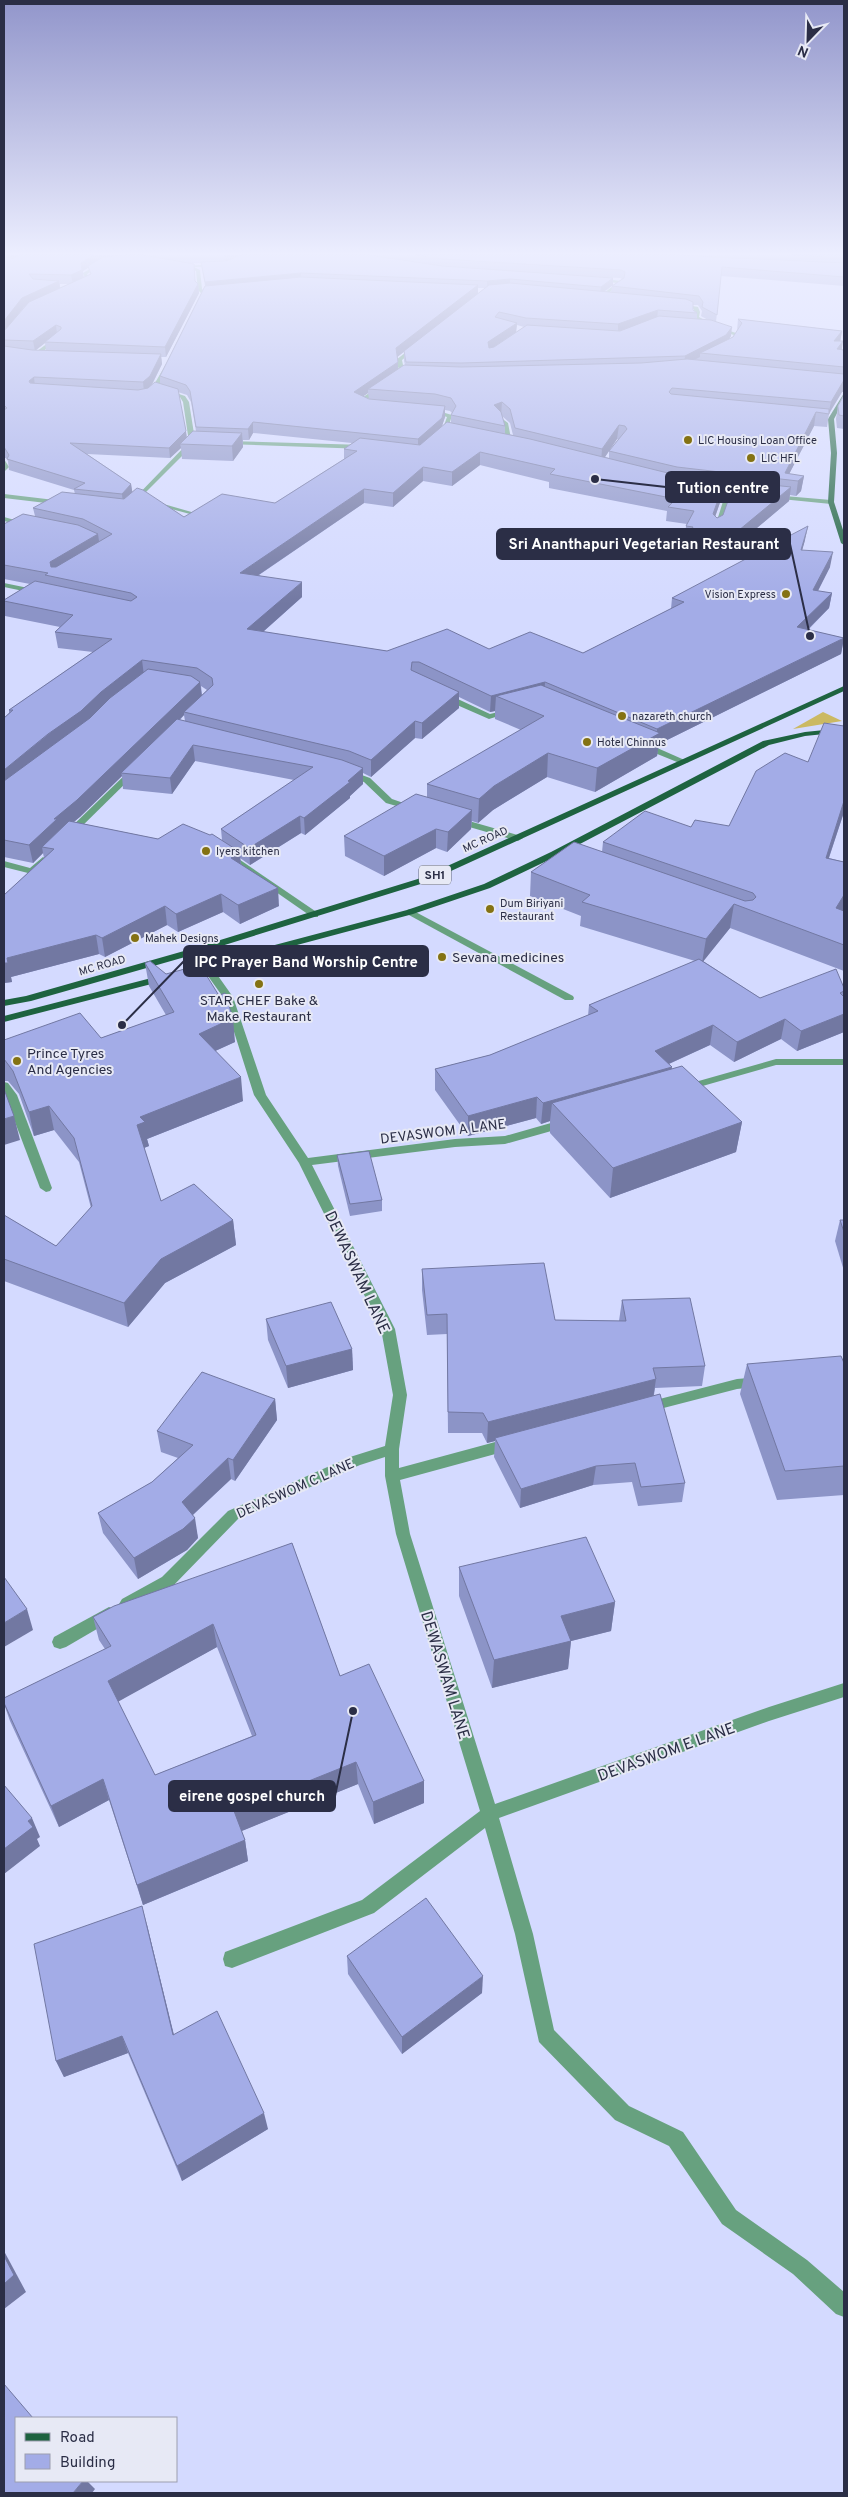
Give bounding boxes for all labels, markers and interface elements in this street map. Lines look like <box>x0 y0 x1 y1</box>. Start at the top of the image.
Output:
north arrow <box>783 15 833 65</box>
text: N <box>796 41 811 60</box>
marker: LIC Housing Loan Office <box>682 434 694 446</box>
place label: LIC Housing Loan Office <box>698 434 817 448</box>
marker: LIC HFL <box>745 452 757 464</box>
place label: LIC HFL <box>761 452 800 466</box>
callout: Tution centre <box>666 472 779 502</box>
text: Tution centre <box>677 480 769 499</box>
callout: Sri Ananthapuri Vegetarian Restaurant <box>497 529 790 559</box>
text: Sri Ananthapuri Vegetarian Restaurant <box>509 536 780 555</box>
place label: Vision Express <box>705 588 776 602</box>
marker: Vision Express <box>780 588 792 600</box>
marker: nazareth church <box>616 710 628 722</box>
place label: nazareth church <box>632 710 712 724</box>
marker: Hotel Chinnus <box>581 736 593 748</box>
place label: Hotel Chinnus <box>597 736 666 750</box>
street label: MC ROAD <box>461 824 510 856</box>
marker: Iyers kitchen <box>200 845 212 857</box>
place label: Iyers kitchen <box>216 845 280 859</box>
road number: SH1 <box>419 866 451 884</box>
place label: Dum Biriyani Restaurant <box>500 897 563 924</box>
marker: Dum Biriyani Restaurant <box>484 903 496 915</box>
marker: Mahek Designs <box>129 932 141 944</box>
place label: Mahek Designs <box>145 932 219 946</box>
callout: IPC Prayer Band Worship Centre <box>184 946 428 976</box>
place label: Sevana medicines <box>452 950 564 967</box>
marker: Sevana medicines <box>436 951 448 963</box>
street label: MC ROAD <box>77 953 127 979</box>
text: IPC Prayer Band Worship Centre <box>194 954 418 973</box>
marker: STAR CHEF Bake & Make Restaurant <box>253 978 265 990</box>
place label: STAR CHEF Bake & Make Restaurant <box>200 993 319 1026</box>
place label: Prince Tyres And Agencies <box>27 1046 113 1079</box>
marker: Prince Tyres And Agencies <box>11 1055 23 1067</box>
street label: DEVASWOM A LANE <box>379 1116 507 1149</box>
street label: DEWASWAM LANE <box>319 1208 393 1337</box>
street label: DEVASWOM C LANE <box>234 1456 357 1523</box>
street label: DEWASWAM LANE <box>415 1609 473 1742</box>
street label: DEVASWOM E LANE <box>595 1719 738 1787</box>
callout: eirene gospel church <box>169 1781 335 1811</box>
text: eirene gospel church <box>179 1788 325 1807</box>
legend <box>15 2417 178 2482</box>
text: Road <box>60 2429 95 2448</box>
text: Building <box>60 2454 115 2473</box>

